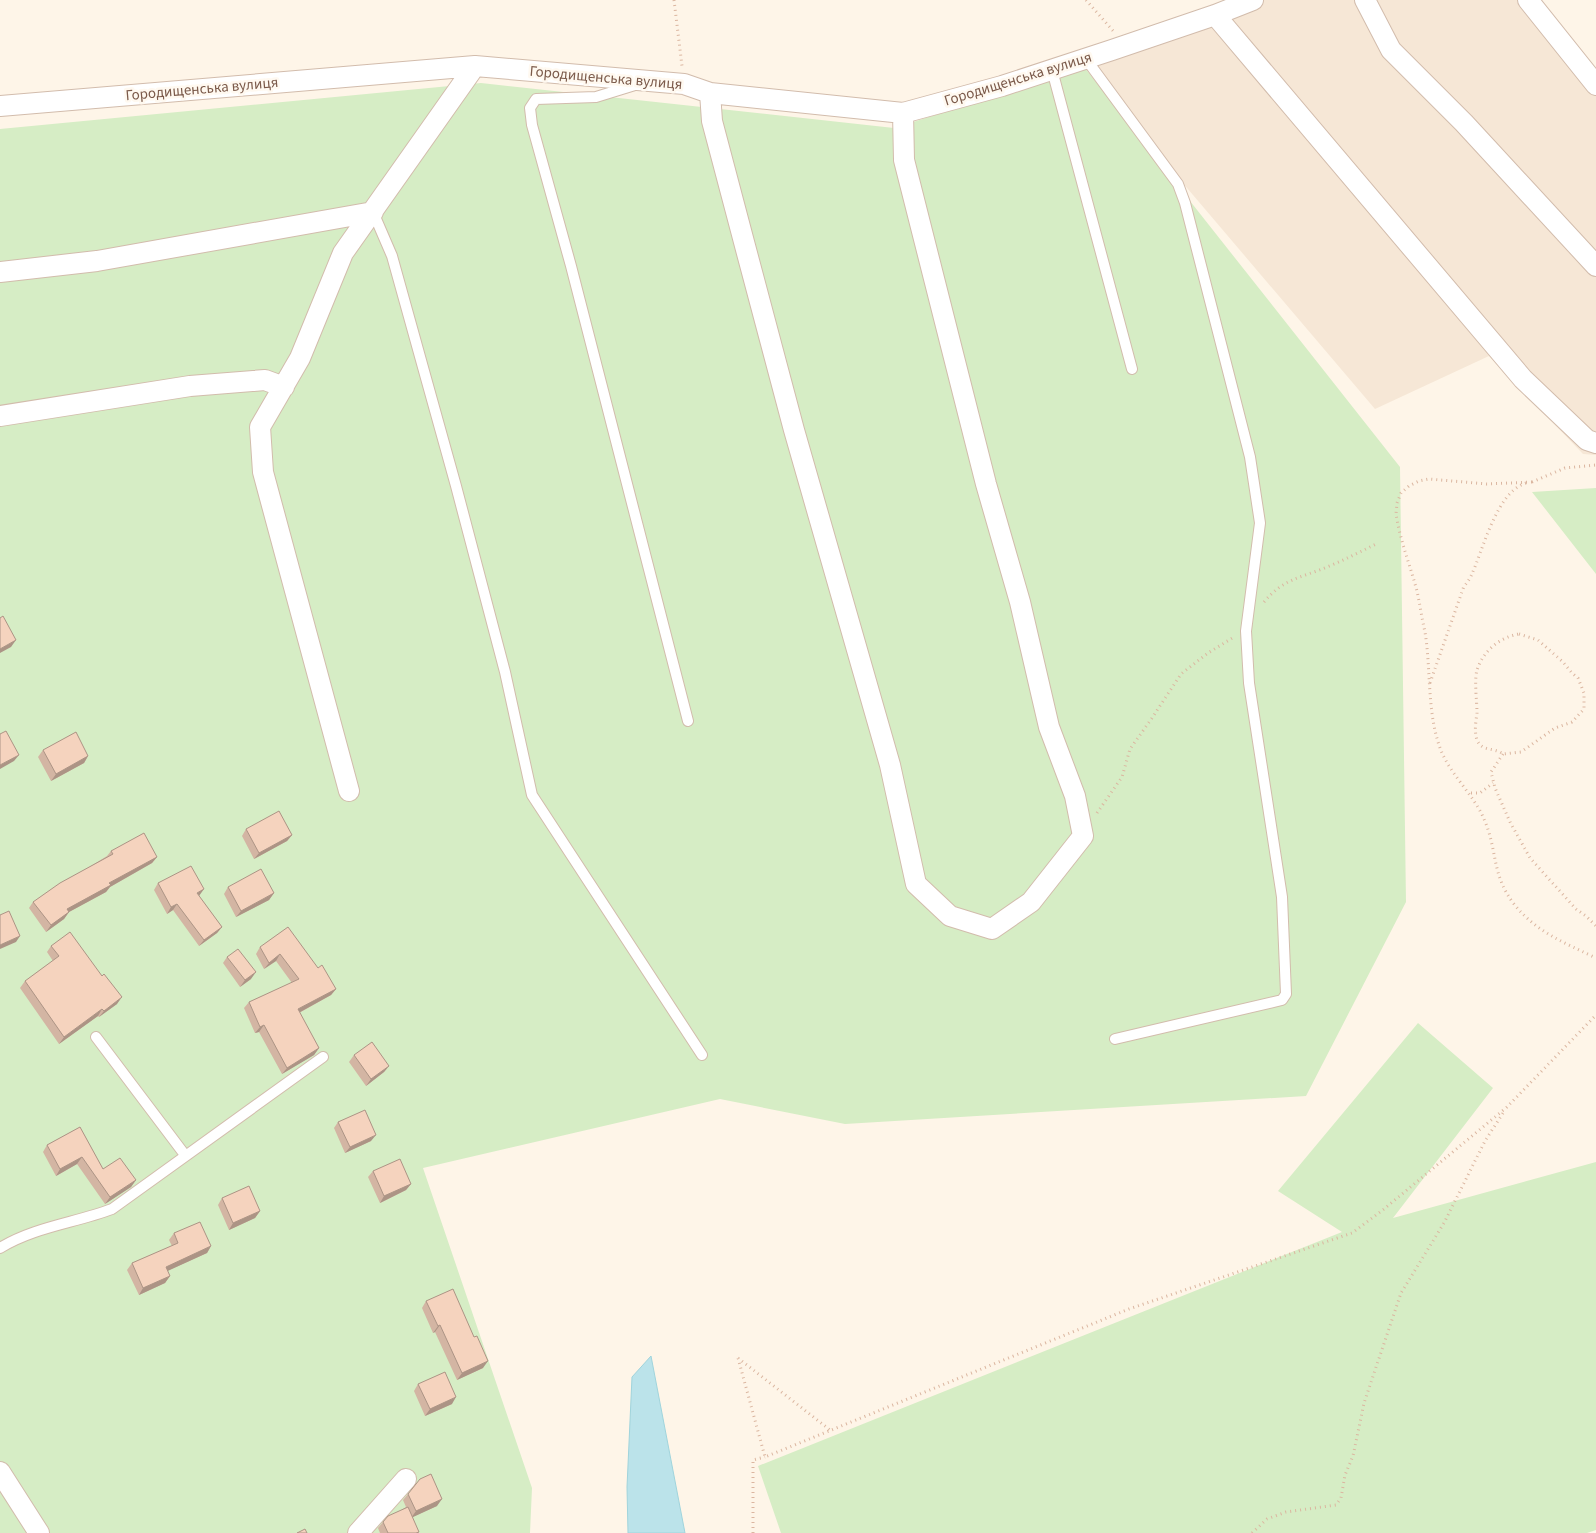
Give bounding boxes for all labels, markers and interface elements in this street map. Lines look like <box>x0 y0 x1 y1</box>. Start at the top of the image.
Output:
street label: Городищенська вулиця <box>942 47 1094 111</box>
street label: Городищенська вулиця <box>529 61 683 95</box>
street label: Городищенська вулиця <box>125 72 279 106</box>

